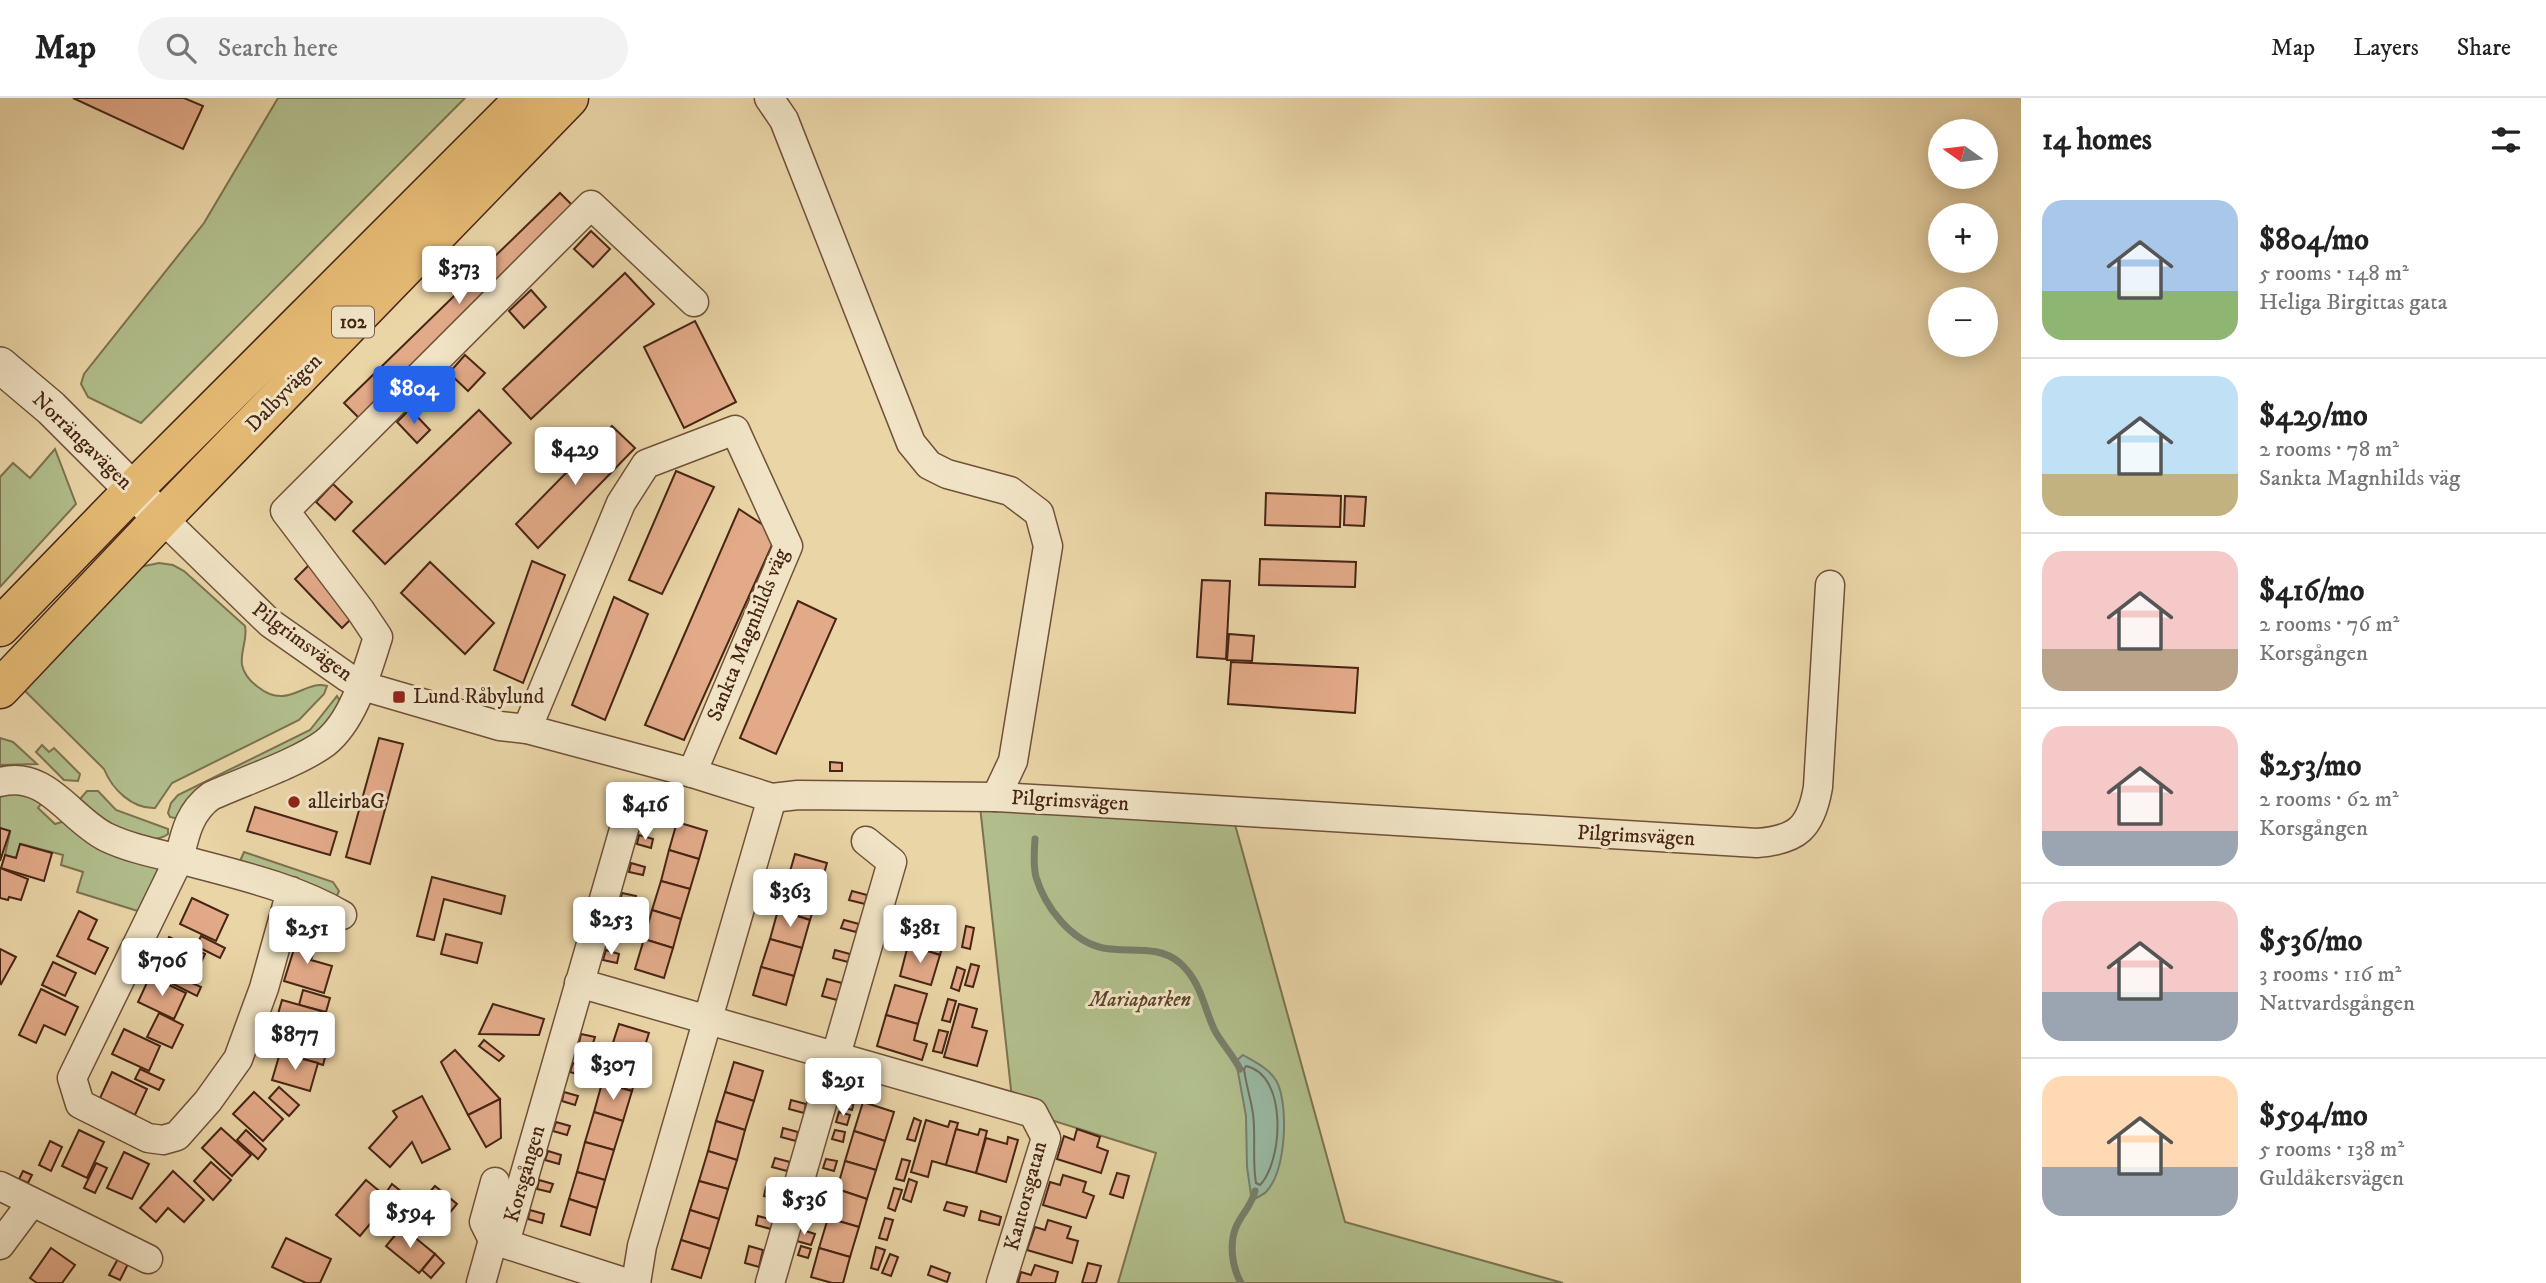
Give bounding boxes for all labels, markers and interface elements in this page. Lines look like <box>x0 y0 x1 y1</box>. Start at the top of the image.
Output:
search box <box>138 17 628 80</box>
text: Map <box>35 28 96 69</box>
icon: search <box>162 29 200 67</box>
text: Search here <box>218 32 338 65</box>
text: Map <box>2271 33 2315 63</box>
text: Layers <box>2353 33 2419 63</box>
text: Share <box>2457 33 2511 63</box>
north arrow <box>1928 119 1998 189</box>
map controls <box>1928 119 1998 357</box>
icon: filters <box>2487 121 2525 159</box>
text: 14 homes <box>2042 122 2152 159</box>
button: + <box>1928 203 1998 273</box>
text: $804/mo <box>2259 222 2369 259</box>
icon: home <box>2098 228 2182 312</box>
pin: $373 <box>418 246 500 306</box>
text: $373 <box>438 254 480 283</box>
text: 5 rooms · 148 m² <box>2259 259 2409 288</box>
button: − <box>1928 287 1998 357</box>
text: Heliga Birgittas gata <box>2259 288 2447 317</box>
road number: 102 <box>332 306 374 338</box>
street label: Dalbyvägen <box>240 348 328 438</box>
pin: $804 <box>373 366 455 426</box>
text: $804 <box>389 374 439 403</box>
street label: Norrängavägen <box>26 387 138 495</box>
text: $429/mo <box>2259 398 2368 435</box>
icon: home <box>2098 404 2182 488</box>
pin: $429 <box>534 428 616 487</box>
text: $429 <box>551 435 599 464</box>
text: 2 rooms · 78 m² <box>2259 435 2399 464</box>
text: Sankta Magnhilds väg <box>2259 464 2460 493</box>
street label: Sankta Magnhilds väg <box>702 544 795 725</box>
text: $416/mo <box>2259 573 2364 610</box>
icon: home <box>2098 579 2182 663</box>
street label: Pilgrimsvägen <box>247 597 357 687</box>
text: 2 rooms · 76 m² <box>2259 610 2399 639</box>
text: Korsgången <box>2259 639 2368 668</box>
place label: Lund Råbylund <box>413 684 545 710</box>
marker: Lund Råbylund <box>391 689 407 705</box>
text: $253/mo <box>2259 748 2361 785</box>
icon: home <box>2098 754 2182 838</box>
pin: $416 <box>604 782 686 842</box>
street label: Pilgrimsvägen <box>1010 785 1130 817</box>
text: 2 rooms · 62 m² <box>2259 785 2399 814</box>
place label: alleirbaG <box>308 789 385 815</box>
text: $416 <box>622 790 668 819</box>
marker: alleirbaG <box>286 794 302 810</box>
text: Korsgången <box>2259 814 2368 843</box>
street label: Pilgrimsvägen <box>1576 820 1696 852</box>
pin: $363 <box>749 870 831 929</box>
text: $363 <box>769 877 811 906</box>
pin: $253 <box>570 898 652 957</box>
text: $253 <box>589 905 633 934</box>
pin: $251 <box>266 906 348 966</box>
pin: $381 <box>879 906 961 965</box>
text: $381 <box>899 913 941 942</box>
text: $251 <box>285 914 329 943</box>
text: $536/mo <box>2259 923 2362 960</box>
icon: home <box>2098 929 2182 1013</box>
pin: $706 <box>121 939 203 998</box>
text: $706 <box>137 946 187 975</box>
text: 3 rooms · 116 m² <box>2259 960 2402 989</box>
park label: Mariaparken <box>1087 987 1191 1013</box>
text: Nattvardsgången <box>2259 989 2415 1018</box>
pin: $877 <box>254 1012 336 1072</box>
text: $877 <box>271 1020 319 1049</box>
pin: $307 <box>572 1042 654 1102</box>
text: $307 <box>590 1050 636 1079</box>
pin: $291 <box>802 1058 884 1118</box>
text: $291 <box>821 1066 865 1095</box>
text: $594/mo <box>2259 1098 2368 1135</box>
icon: home <box>2098 1104 2182 1188</box>
street label: Korsgången <box>499 1123 551 1225</box>
text: 5 rooms · 138 m² <box>2259 1135 2404 1164</box>
street label: Kantorsgatan <box>999 1139 1053 1253</box>
text: Guldåkersvägen <box>2259 1164 2404 1193</box>
pin: $536 <box>763 1178 845 1237</box>
text: $536 <box>782 1185 826 1214</box>
pin: $594 <box>369 1190 451 1250</box>
text: $594 <box>386 1198 434 1227</box>

